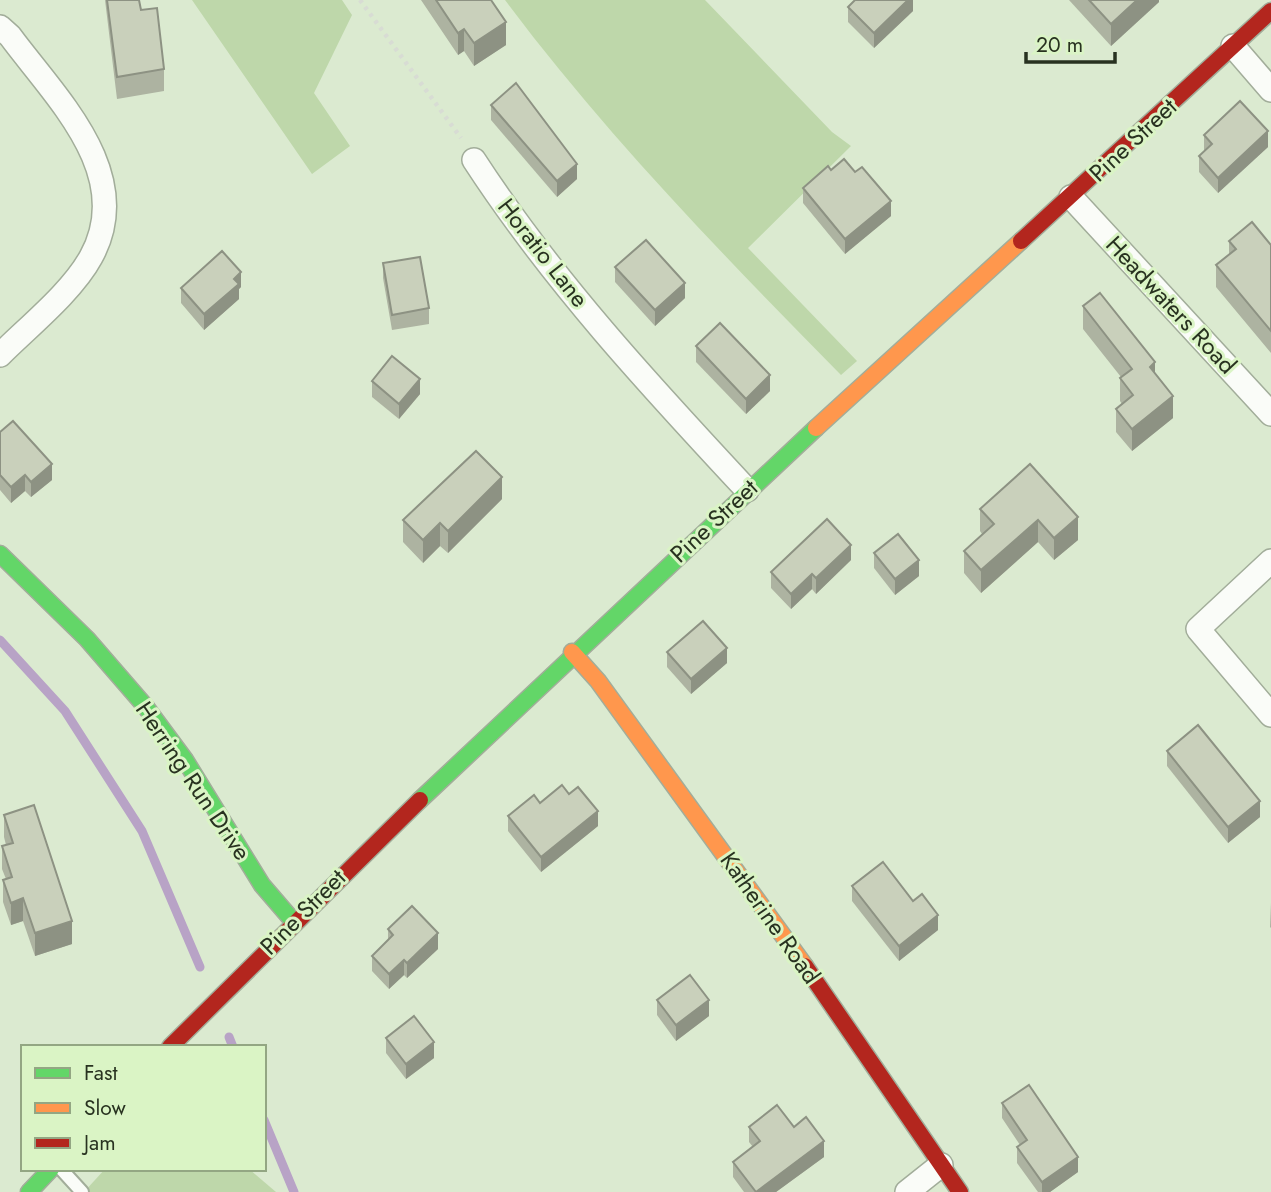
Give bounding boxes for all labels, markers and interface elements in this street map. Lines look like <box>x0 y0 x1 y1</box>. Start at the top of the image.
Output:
scale bar <box>1026 21 1115 65</box>
text: 20 m <box>1036 30 1083 60</box>
street label: Pine Street <box>1081 90 1185 190</box>
street label: Horatio Lane <box>490 191 597 315</box>
street label: Headwaters Road <box>1098 228 1245 382</box>
street label: Pine Street <box>662 471 766 571</box>
street label: Herring Run Drive <box>127 694 260 867</box>
street label: Katherine Road <box>712 845 829 991</box>
street label: Pine Street <box>252 861 354 962</box>
legend <box>21 1045 266 1171</box>
text: Fast <box>84 1058 117 1088</box>
text: Slow <box>84 1093 126 1123</box>
text: Jam <box>81 1128 116 1158</box>

